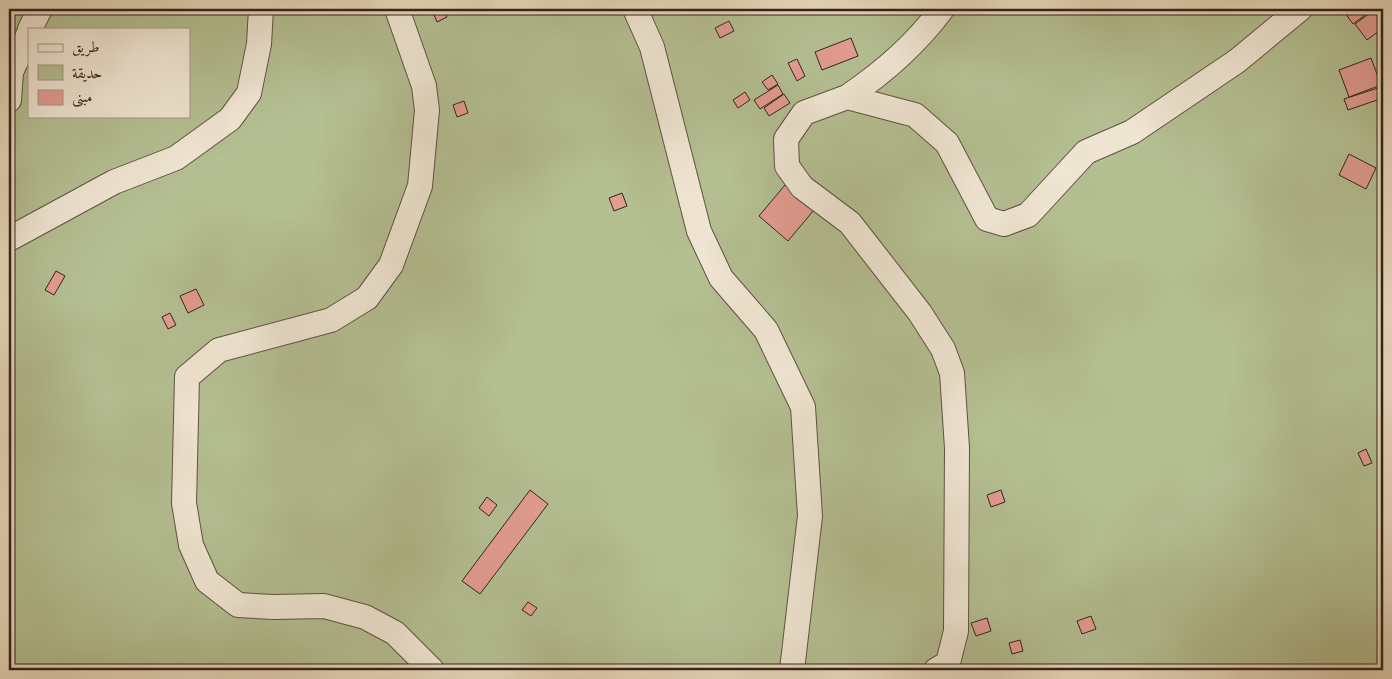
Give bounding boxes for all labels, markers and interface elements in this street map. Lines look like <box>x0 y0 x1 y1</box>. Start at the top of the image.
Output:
legend <box>28 28 190 118</box>
text: طريق <box>72 38 99 57</box>
text: حديقة <box>72 64 102 83</box>
text: مبنى <box>72 88 92 108</box>

